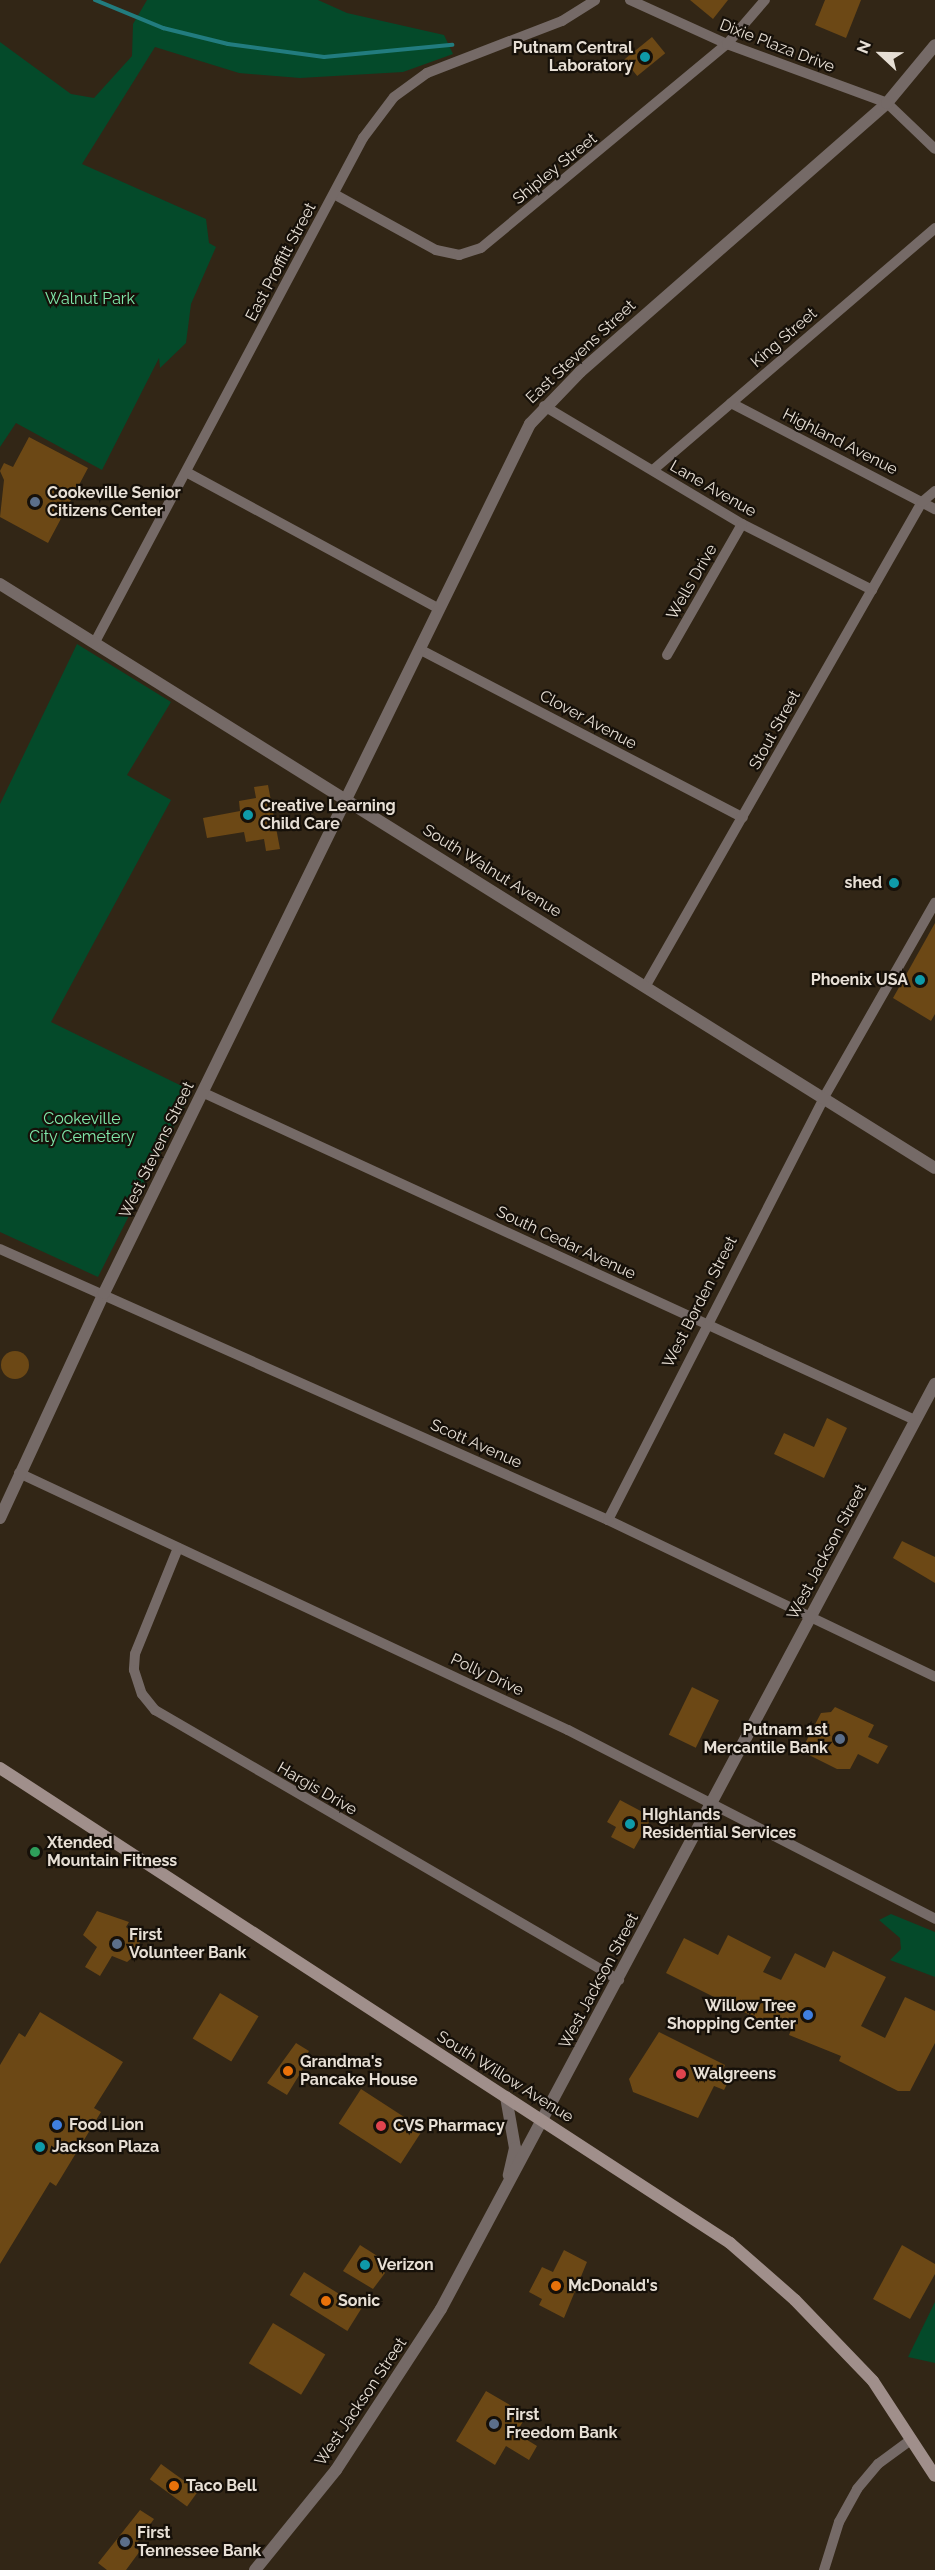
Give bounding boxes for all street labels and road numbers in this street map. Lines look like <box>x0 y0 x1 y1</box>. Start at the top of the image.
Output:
street label: Dixie Plaza Drive <box>717 15 837 77</box>
street label: Shipley Street <box>509 129 601 209</box>
street label: East Proffitt Street <box>242 200 320 324</box>
street label: East Stevens Street <box>522 296 640 408</box>
street label: King Street <box>747 304 821 372</box>
street label: Highland Avenue <box>779 405 901 479</box>
street label: Lane Avenue <box>666 456 760 522</box>
street label: Wells Drive <box>663 541 721 623</box>
street label: Clover Avenue <box>536 686 640 754</box>
street label: Stout Street <box>745 687 805 773</box>
street label: South Walnut Avenue <box>419 820 565 922</box>
street label: West Stevens Street <box>116 1079 198 1221</box>
street label: South Cedar Avenue <box>493 1202 639 1284</box>
street label: West Borden Street <box>659 1233 741 1371</box>
street label: Scott Avenue <box>427 1415 525 1473</box>
street label: West Jackson Street <box>783 1481 871 1623</box>
street label: Polly Drive <box>447 1650 527 1700</box>
street label: Hargis Drive <box>274 1758 360 1820</box>
street label: West Jackson Street <box>555 1910 643 2052</box>
street label: South Willow Avenue <box>433 2027 577 2127</box>
street label: West Jackson Street <box>311 2334 411 2470</box>

